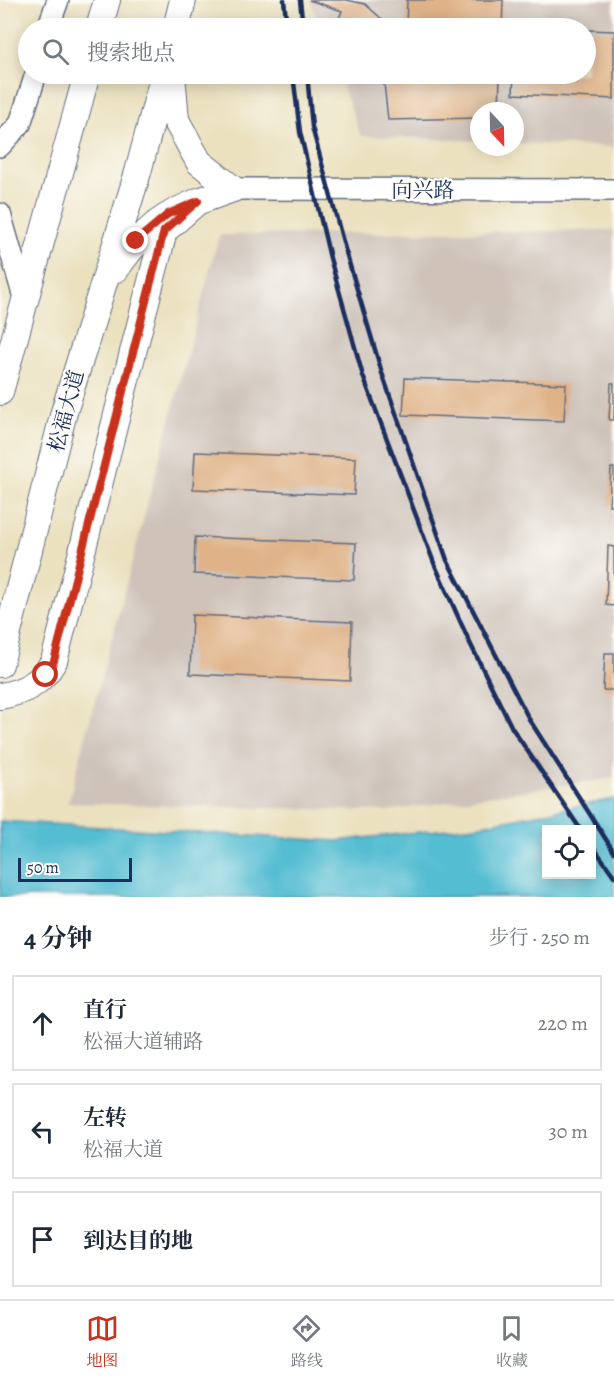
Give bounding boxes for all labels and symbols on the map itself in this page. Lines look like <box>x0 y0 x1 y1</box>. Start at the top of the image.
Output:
north arrow <box>470 102 524 156</box>
street label: 向兴路 <box>392 176 455 204</box>
route end <box>122 227 148 253</box>
street label: 松福大道 <box>42 367 90 455</box>
route start <box>32 661 58 687</box>
scale bar <box>18 855 132 882</box>

